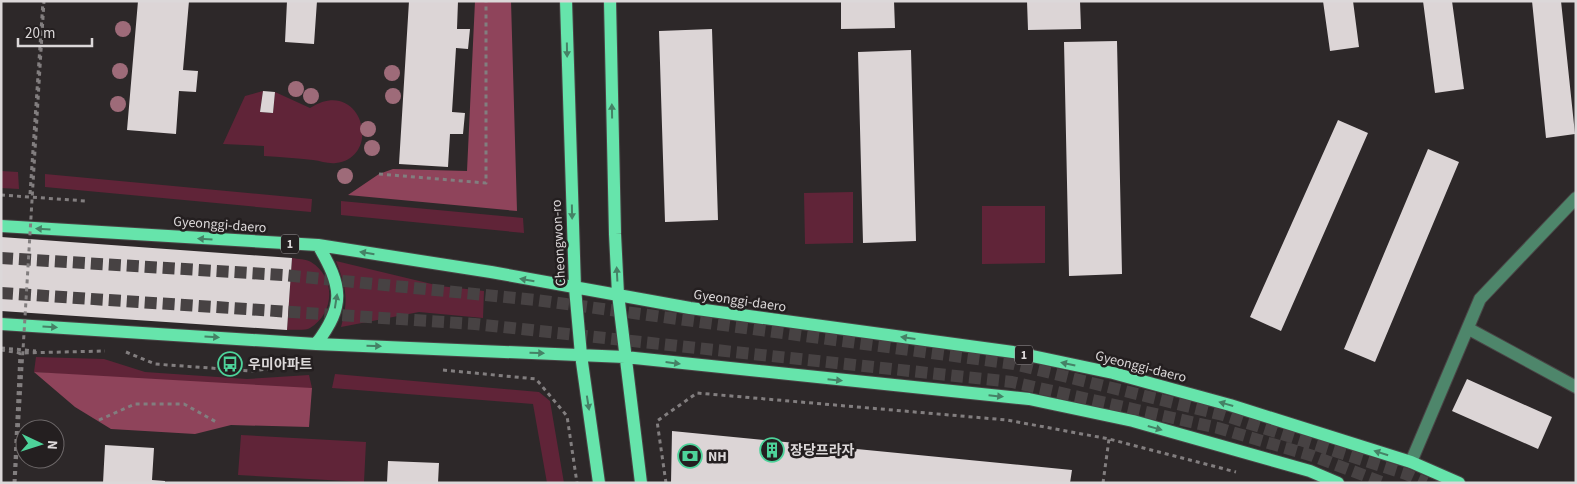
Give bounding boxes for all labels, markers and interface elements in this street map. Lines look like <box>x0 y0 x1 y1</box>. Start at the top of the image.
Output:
scale bar <box>18 15 91 47</box>
text: 20 m <box>25 23 55 44</box>
one-way arrow <box>564 42 572 58</box>
one-way arrow <box>608 103 616 119</box>
street label: Cheongwon-ro <box>547 199 571 287</box>
one-way arrow <box>568 205 576 221</box>
street label: Gyeonggi-daero <box>173 212 267 238</box>
one-way arrow <box>35 224 51 232</box>
one-way arrow <box>197 234 213 242</box>
road number: 1 <box>281 234 299 253</box>
one-way arrow <box>358 249 374 257</box>
one-way arrow <box>613 265 621 281</box>
one-way arrow <box>519 275 535 283</box>
street label: Gyeonggi-daero <box>692 285 787 317</box>
one-way arrow <box>332 292 340 308</box>
one-way arrow <box>42 324 58 332</box>
one-way arrow <box>204 334 220 342</box>
one-way arrow <box>900 334 916 342</box>
one-way arrow <box>367 342 383 350</box>
road number: 1 <box>1015 346 1033 364</box>
street label: Gyeonggi-daero <box>1093 346 1188 388</box>
one-way arrow <box>529 350 545 358</box>
bus stop icon: 우미아파트 <box>217 351 243 377</box>
place label: 우미아파트 <box>248 355 313 375</box>
one-way arrow <box>665 359 681 367</box>
one-way arrow <box>1061 360 1076 368</box>
one-way arrow <box>827 376 843 384</box>
one-way arrow <box>989 392 1005 400</box>
one-way arrow <box>584 395 592 411</box>
one-way arrow <box>1218 399 1233 407</box>
north arrow <box>15 419 65 469</box>
one-way arrow <box>1148 424 1163 432</box>
building icon: 장당프라자 <box>759 437 785 463</box>
text: N <box>42 439 62 450</box>
place label: 장당프라자 <box>790 441 855 461</box>
bank icon: NH <box>677 443 703 469</box>
place label: NH <box>708 447 727 467</box>
one-way arrow <box>1373 448 1388 456</box>

